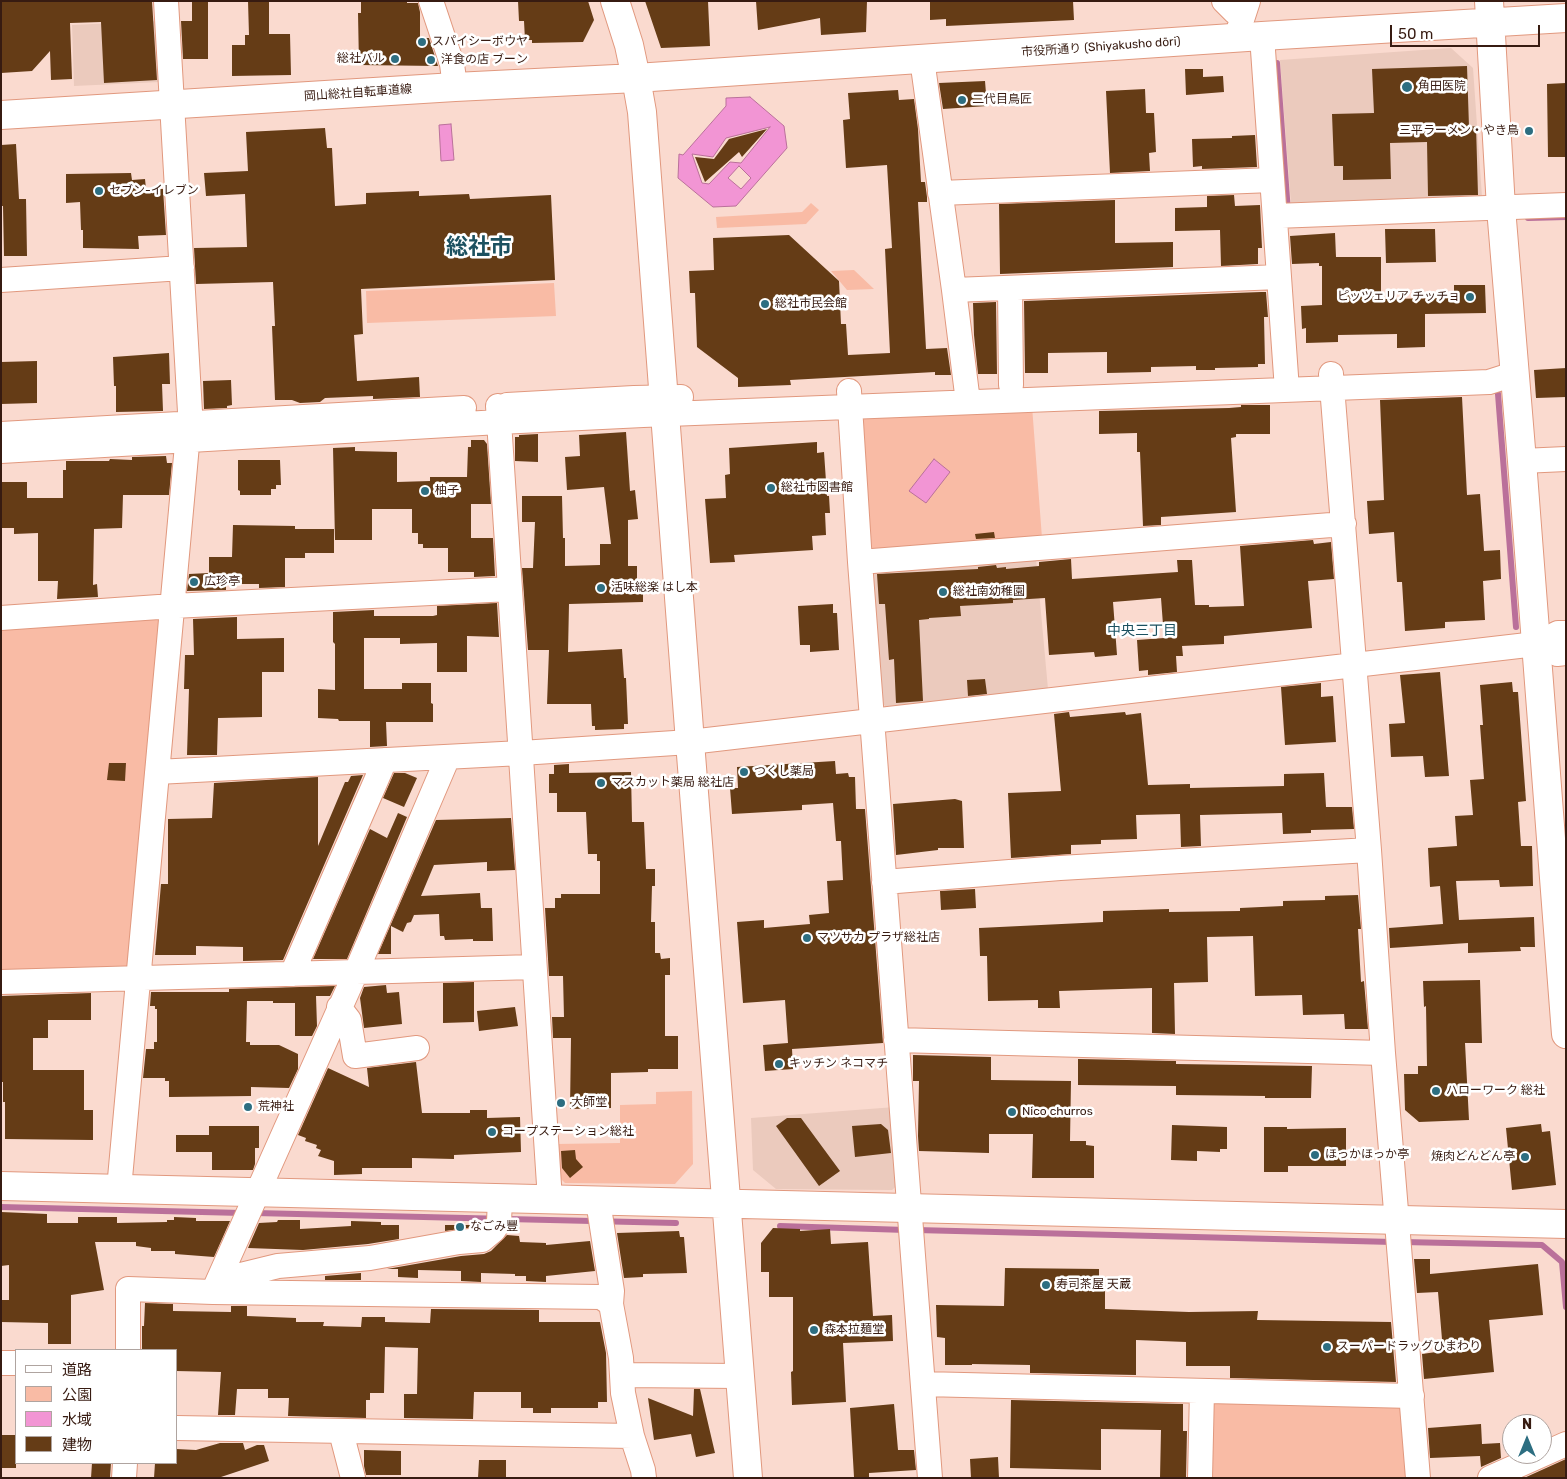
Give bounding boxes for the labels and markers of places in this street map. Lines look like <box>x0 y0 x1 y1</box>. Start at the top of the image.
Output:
place label: スパイシーボウヤ <box>432 35 528 49</box>
marker: スパイシーボウヤ <box>416 36 428 48</box>
place label: 総社バル <box>337 52 385 66</box>
marker: 総社バル <box>389 53 401 65</box>
place label: 洋食の店 ブーン <box>441 53 528 67</box>
marker: 洋食の店 ブーン <box>425 54 437 66</box>
marker: 角田医院 <box>1400 80 1414 94</box>
place label: 角田医院 <box>1418 80 1466 94</box>
place label: 二代目鳥匠 <box>972 93 1032 107</box>
marker: 二代目鳥匠 <box>956 94 968 106</box>
place label: 三平ラーメン・やき鳥 <box>1399 124 1519 138</box>
marker: 三平ラーメン・やき鳥 <box>1523 125 1535 137</box>
place label: セブン-イレブン <box>109 184 199 198</box>
marker: セブン-イレブン <box>93 185 105 197</box>
place label: ピッツェリア チッチョ <box>1337 290 1460 304</box>
marker: ピッツェリア チッチョ <box>1464 291 1476 303</box>
place label: 総社市民会館 <box>775 297 847 311</box>
marker: 総社市民会館 <box>759 298 771 310</box>
place label: 総社市図書館 <box>781 481 853 495</box>
marker: 総社市図書館 <box>765 482 777 494</box>
place label: 柚子 <box>435 484 459 498</box>
marker: 柚子 <box>419 485 431 497</box>
place label: 広珍亭 <box>204 575 240 589</box>
marker: 広珍亭 <box>188 576 200 588</box>
place label: 活味総楽 はし本 <box>611 581 698 595</box>
marker: 活味総楽 はし本 <box>595 582 607 594</box>
place label: 総社南幼稚園 <box>953 585 1025 599</box>
marker: 総社南幼稚園 <box>937 586 949 598</box>
place label: つくし薬局 <box>754 765 814 779</box>
marker: つくし薬局 <box>738 766 750 778</box>
place label: マスカット薬局 総社店 <box>611 776 734 790</box>
marker: マスカット薬局 総社店 <box>595 777 607 789</box>
place label: マツサカ プラザ総社店 <box>817 931 940 945</box>
marker: マツサカ プラザ総社店 <box>801 932 813 944</box>
place label: キッチン ネコマチ <box>789 1057 888 1071</box>
marker: キッチン ネコマチ <box>773 1058 785 1070</box>
place label: ハローワーク 総社 <box>1446 1084 1545 1098</box>
marker: ハローワーク 総社 <box>1430 1085 1442 1097</box>
place label: 大師堂 <box>571 1096 607 1110</box>
marker: 大師堂 <box>555 1097 567 1109</box>
place label: 荒神社 <box>258 1100 294 1114</box>
marker: 荒神社 <box>242 1101 254 1113</box>
place label: Nico churros <box>1022 1105 1093 1119</box>
marker: Nico churros <box>1006 1106 1018 1118</box>
place label: コープステーション総社 <box>502 1125 634 1139</box>
marker: コープステーション総社 <box>486 1126 498 1138</box>
place label: ほっかほっか亭 <box>1325 1148 1409 1162</box>
marker: ほっかほっか亭 <box>1309 1149 1321 1161</box>
place label: 焼肉どんどん亭 <box>1431 1150 1515 1164</box>
marker: 焼肉どんどん亭 <box>1519 1151 1531 1163</box>
place label: なごみ豐 <box>470 1220 518 1234</box>
marker: なごみ豐 <box>454 1221 466 1233</box>
place label: 寿司茶屋 天蔵 <box>1056 1278 1131 1292</box>
marker: 寿司茶屋 天蔵 <box>1040 1279 1052 1291</box>
place label: 森本拉麺堂 <box>824 1323 884 1337</box>
marker: 森本拉麺堂 <box>808 1324 820 1336</box>
place label: スーパードラッグひまわり <box>1337 1340 1481 1354</box>
marker: スーパードラッグひまわり <box>1321 1341 1333 1353</box>

